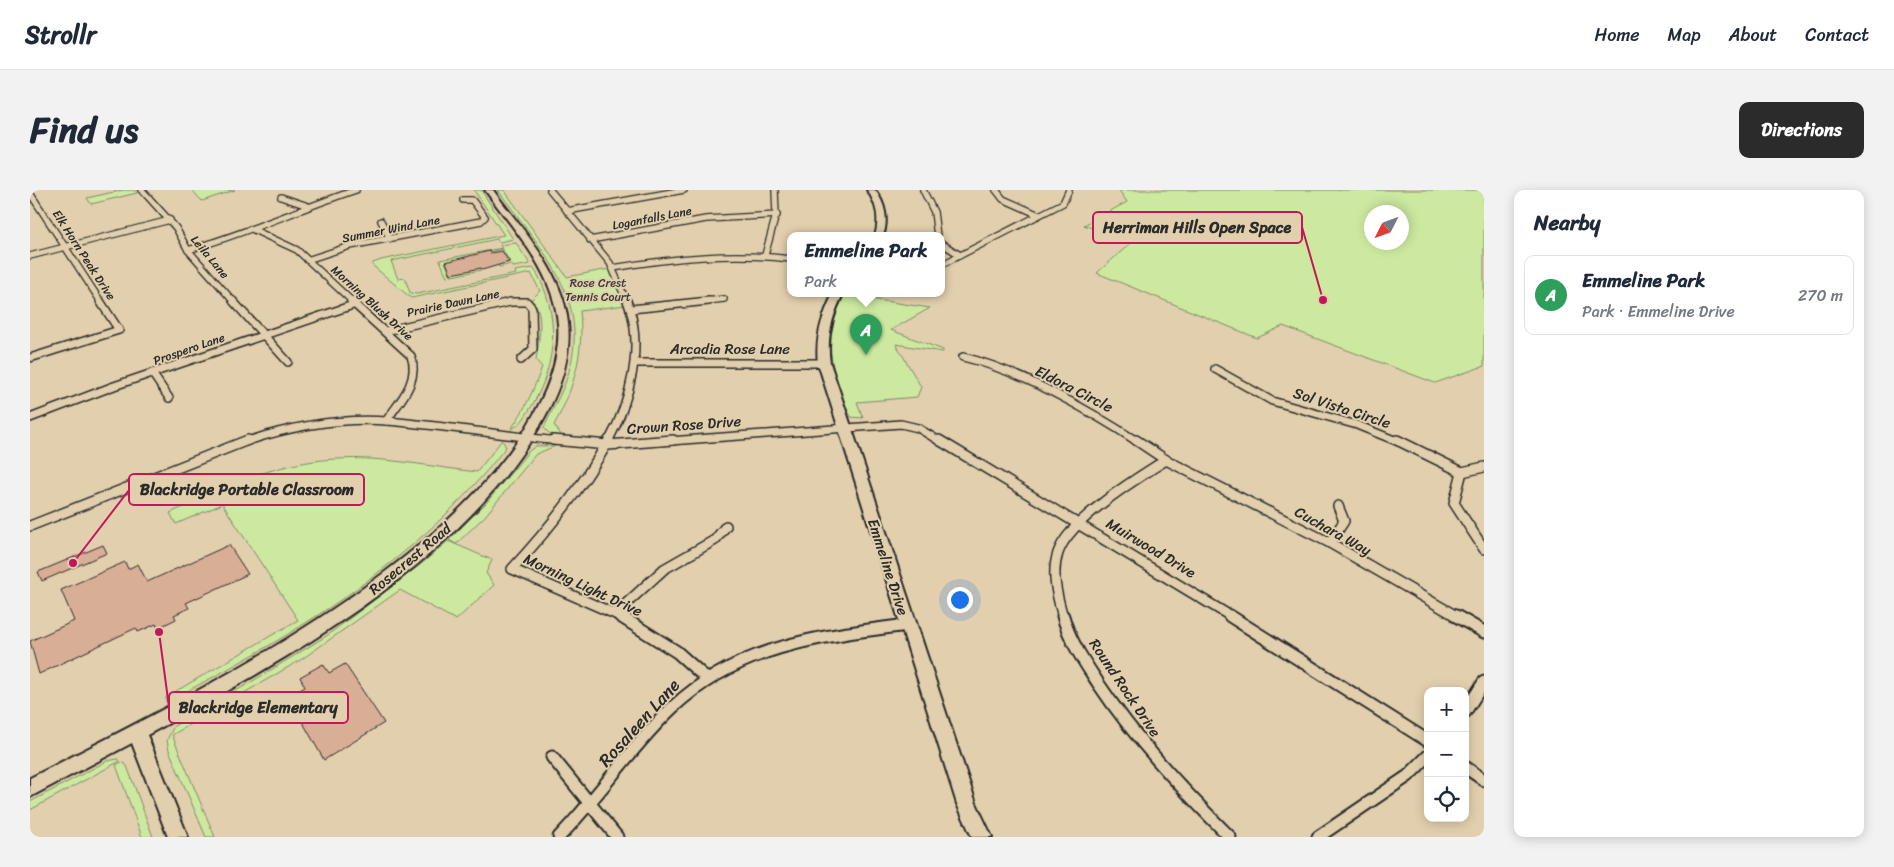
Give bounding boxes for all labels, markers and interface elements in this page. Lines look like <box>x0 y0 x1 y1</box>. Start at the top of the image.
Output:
text: Strollr <box>25 14 96 56</box>
text: Home <box>1595 19 1640 51</box>
text: Map <box>1668 19 1701 51</box>
text: About <box>1729 19 1777 51</box>
text: Contact <box>1805 19 1869 51</box>
text: Find us <box>30 99 138 161</box>
button: Directions <box>1739 102 1864 158</box>
street label: Loganfalls Lane <box>610 200 694 236</box>
text: Nearby <box>1534 204 1600 242</box>
street label: Elk Horn Peak Drive <box>46 205 122 305</box>
north arrow <box>1364 205 1409 250</box>
street label: Summer Wind Lane <box>340 209 442 249</box>
callout: Herriman Hills Open Space <box>1093 212 1302 243</box>
text: Herriman Hills Open Space <box>1102 213 1292 242</box>
street label: Leila Lane <box>185 230 235 284</box>
popup <box>787 232 945 297</box>
text: Emmeline Park <box>804 234 928 267</box>
street label: Morning Blush Drive <box>326 260 418 346</box>
text: Emmeline Park <box>1582 264 1705 297</box>
text: Park <box>804 267 837 296</box>
park label: Rose Crest Tennis Court <box>565 272 631 308</box>
text: A <box>1546 281 1556 310</box>
text: 270 m <box>1798 281 1843 310</box>
street label: Prairie Dawn Lane <box>405 282 501 324</box>
text: Park · Emmeline Drive <box>1582 297 1735 326</box>
pin: A <box>850 314 882 355</box>
street label: Prospero Lane <box>150 326 228 372</box>
street label: Arcadia Rose Lane <box>669 336 790 362</box>
street label: Eldora Circle <box>1030 358 1118 420</box>
street label: Sol Vista Circle <box>1290 380 1394 436</box>
street label: Crown Rose Drive <box>626 408 742 442</box>
callout: Blackridge Portable Classroom <box>129 474 364 505</box>
text: Blackridge Portable Classroom <box>140 475 354 504</box>
street label: Cuchara Way <box>1290 499 1377 563</box>
street label: Muirwood Drive <box>1101 511 1201 585</box>
street label: Emmeline Drive <box>860 515 916 619</box>
street label: Rosecrest Road <box>363 516 458 602</box>
street label: Morning Light Drive <box>519 546 647 624</box>
your location <box>947 587 973 613</box>
street label: Round Rock Drive <box>1082 633 1168 743</box>
street label: Rosaleen Lane <box>590 671 688 775</box>
map controls <box>1424 687 1469 822</box>
button: + <box>1424 687 1469 732</box>
callout: Blackridge Elementary <box>169 692 348 723</box>
text: Blackridge Elementary <box>178 693 338 722</box>
button: − <box>1424 732 1469 777</box>
button: locate <box>1424 777 1469 822</box>

